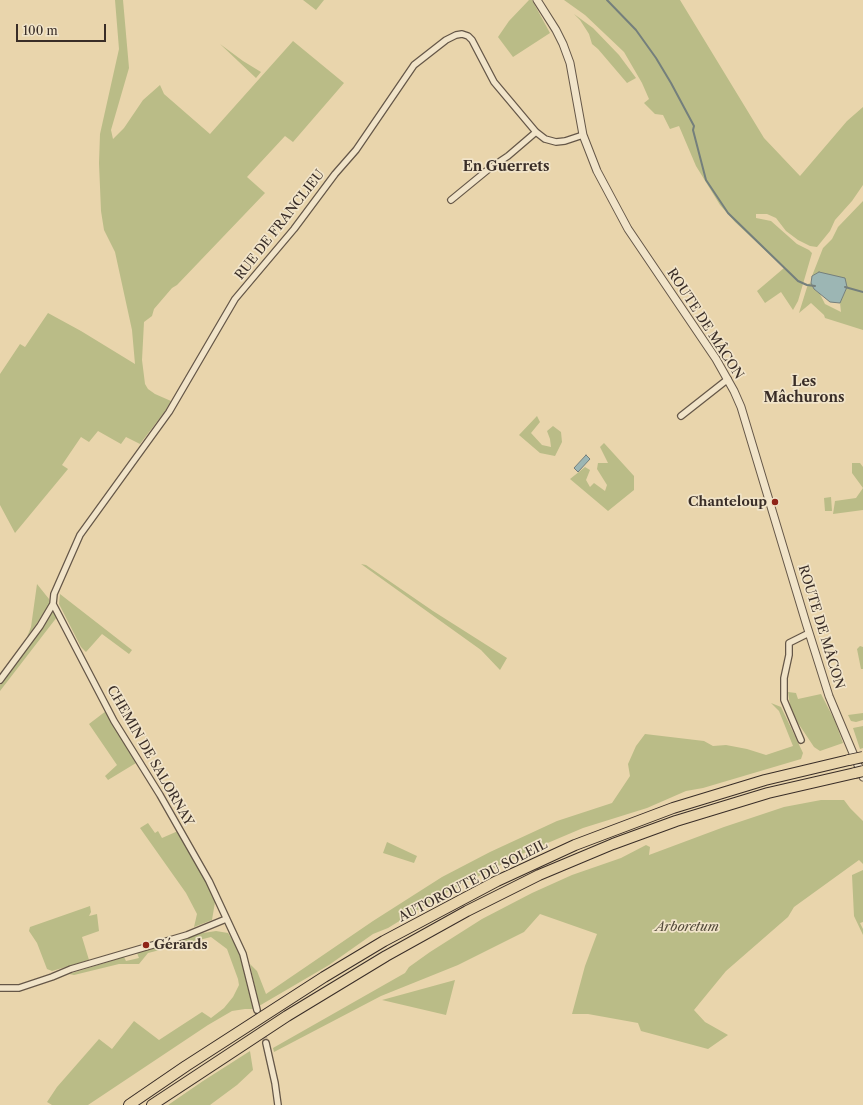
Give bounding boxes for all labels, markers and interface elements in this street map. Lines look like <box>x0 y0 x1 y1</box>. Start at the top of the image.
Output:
scale bar <box>18 16 108 42</box>
text: 100 m <box>23 23 58 38</box>
district label: En Guerrets <box>463 159 549 175</box>
street label: RUE DE FRANCLIEU <box>232 167 328 283</box>
street label: ROUTE DE MÂCON <box>663 266 747 382</box>
district label: Les Mâchurons <box>763 374 845 406</box>
place label: Chanteloup <box>688 494 767 510</box>
marker: Chanteloup <box>770 497 780 507</box>
street label: ROUTE DE MÂCON <box>795 563 847 691</box>
street label: CHEMIN DE SALORNAY <box>103 683 197 829</box>
street label: AUTOROUTE DU SOLEIL <box>396 837 550 925</box>
park label: Arboretum <box>655 919 719 935</box>
place label: Gérards <box>154 937 207 953</box>
marker: Gérards <box>141 940 151 950</box>

